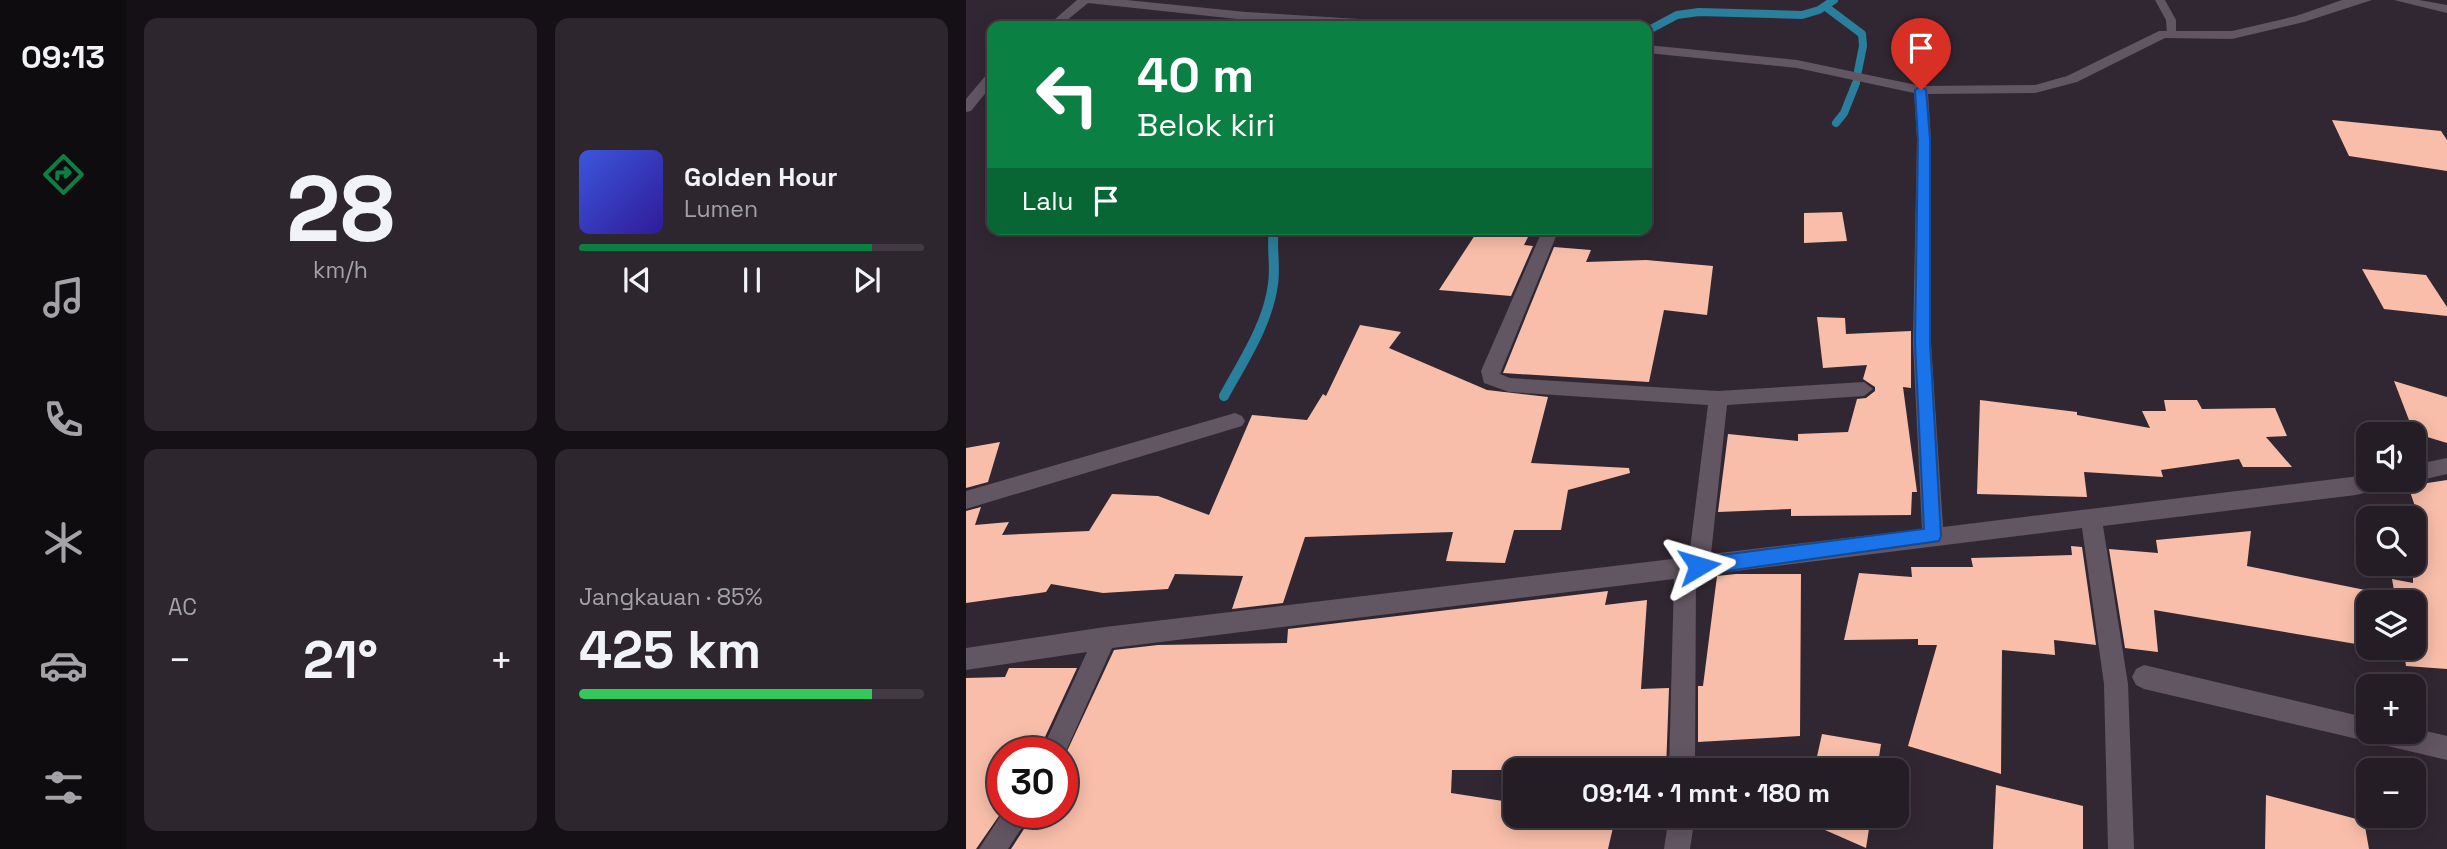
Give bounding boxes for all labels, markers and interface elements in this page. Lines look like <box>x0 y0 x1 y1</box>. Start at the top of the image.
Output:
pin <box>1891 18 1951 90</box>
icon: arrive <box>1902 29 1940 67</box>
text: 09:13 <box>21 37 105 77</box>
text: 40 m <box>1137 44 1254 106</box>
icon: left <box>1022 49 1113 140</box>
text: Belok kiri <box>1137 105 1275 145</box>
icon: directions <box>39 150 88 199</box>
text: 28 <box>286 151 395 268</box>
text: Golden Hour <box>684 160 838 194</box>
icon: arrive <box>1087 182 1125 220</box>
text: Lalu <box>1022 184 1073 218</box>
text: Lumen <box>684 194 758 224</box>
text: km/h <box>313 255 368 285</box>
icon: previous <box>618 261 656 299</box>
icon: pause <box>733 261 771 299</box>
icon: next <box>848 261 886 299</box>
icon: music <box>39 273 88 322</box>
icon: phone <box>39 395 88 444</box>
map controls <box>2356 422 2426 828</box>
button: sound <box>2356 422 2426 492</box>
button: search <box>2356 506 2426 576</box>
icon: climate <box>39 518 88 567</box>
position arrow <box>1662 529 1736 603</box>
text: Jangkauan · 85% <box>579 582 763 612</box>
button: layers <box>2356 590 2426 660</box>
text: AC <box>168 592 197 622</box>
text: 425 km <box>579 617 761 683</box>
text: 21° <box>303 627 378 693</box>
text: − <box>168 636 192 684</box>
text: + <box>489 636 513 684</box>
icon: car <box>39 641 88 690</box>
button: + <box>2356 674 2426 744</box>
speed limit sign: 30 <box>987 737 1078 828</box>
button: − <box>2356 758 2426 828</box>
icon: filters <box>39 763 88 812</box>
text: 09:14 · 1 mnt · 180 m <box>1582 776 1830 810</box>

